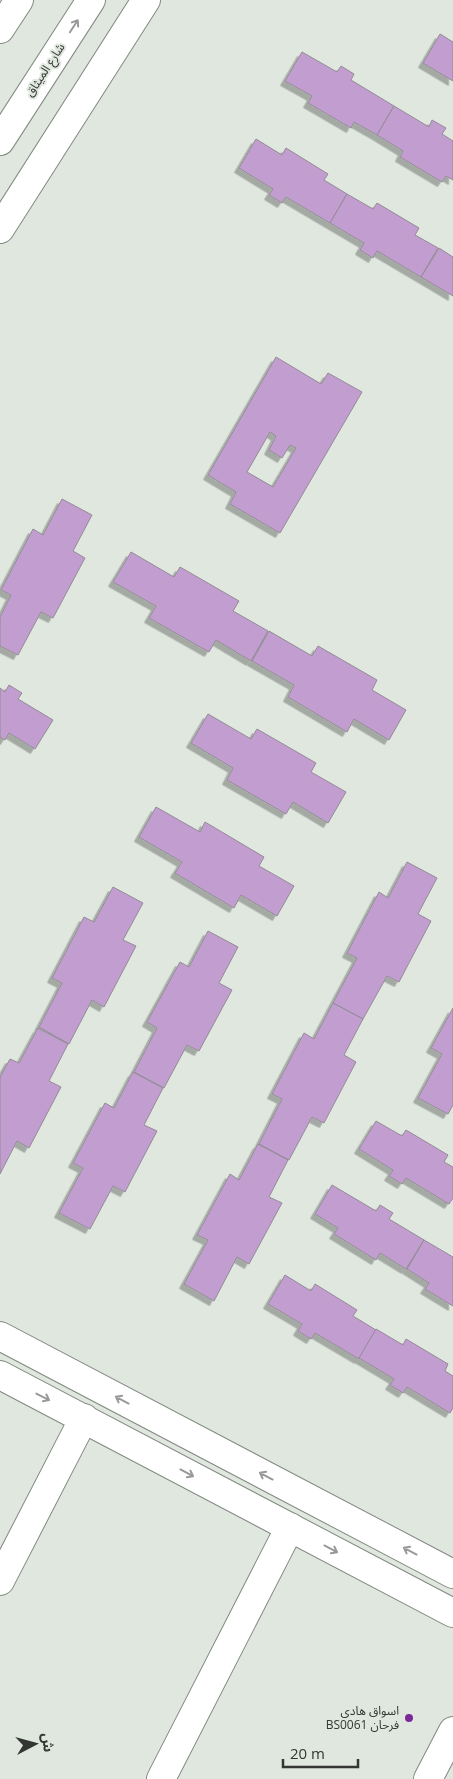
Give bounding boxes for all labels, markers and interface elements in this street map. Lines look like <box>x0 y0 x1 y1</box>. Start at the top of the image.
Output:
one-way arrow <box>69 20 79 34</box>
street label: شارع الميثاق <box>21 39 69 101</box>
one-way arrow <box>35 1393 50 1402</box>
one-way arrow <box>115 1395 130 1404</box>
one-way arrow <box>179 1469 194 1478</box>
one-way arrow <box>259 1471 274 1480</box>
one-way arrow <box>323 1544 338 1554</box>
one-way arrow <box>403 1546 418 1555</box>
place label: اسواق هادي BS0061 فرحان <box>326 1702 399 1733</box>
marker: اسواق هادي BS0061 فرحان <box>403 1712 415 1724</box>
north arrow <box>10 1719 60 1769</box>
text: ش <box>38 1732 59 1753</box>
scale bar <box>283 1736 358 1768</box>
text: 20 m <box>290 1743 325 1763</box>

